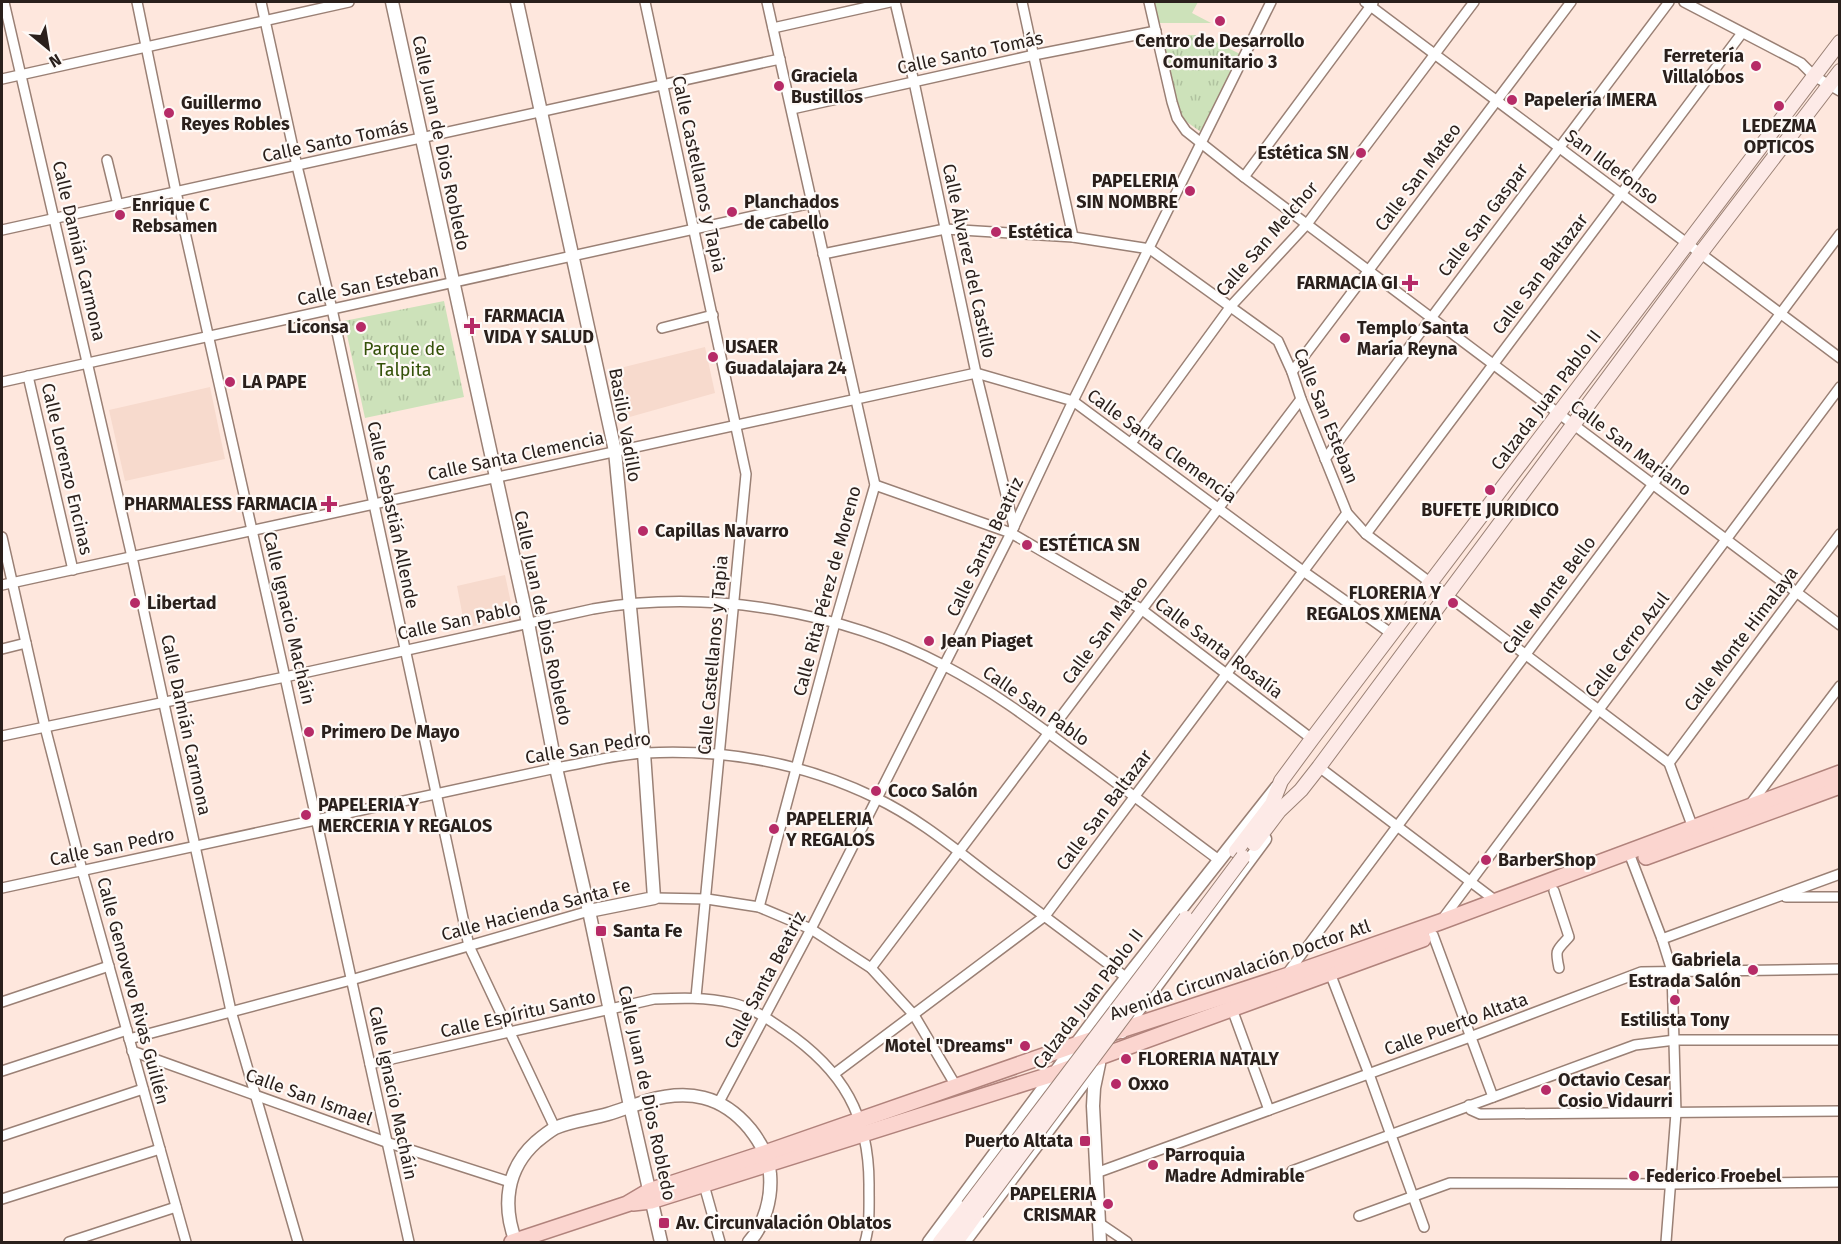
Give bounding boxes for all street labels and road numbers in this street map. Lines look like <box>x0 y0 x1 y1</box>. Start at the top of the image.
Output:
street label: Calle Santo Tomás <box>895 27 1045 79</box>
street label: Calle Juan de Dios Robledo <box>407 33 475 253</box>
street label: Calle Castellanos y Tapia <box>667 74 731 274</box>
street label: Calle Santo Tomás <box>260 115 410 167</box>
street label: Calle San Mateo <box>1370 119 1466 235</box>
street label: San Ildefonso <box>1561 125 1663 209</box>
street label: Calle Damián Carmona <box>48 159 110 343</box>
street label: Calle San Gaspar <box>1433 159 1533 281</box>
street label: Calle Álvarez del Castillo <box>938 162 1001 360</box>
street label: Calle San Melchor <box>1211 177 1323 301</box>
street label: Calle San Baltazar <box>1487 209 1593 339</box>
street label: Calle San Esteban <box>295 259 441 311</box>
street label: Calzada Juan Pablo II <box>1486 326 1606 474</box>
street label: Calle San Esteban <box>1289 345 1363 487</box>
street label: Basilio Vadillo <box>604 366 646 484</box>
street label: Calle Lorenzo Encinas <box>37 381 97 557</box>
street label: Calle Santa Clemencia <box>1083 384 1241 508</box>
street label: Calle San Mariano <box>1566 395 1696 501</box>
street label: Calle Sebastián Allende <box>362 419 424 611</box>
street label: Calle Santa Clemencia <box>426 427 606 485</box>
street label: Calle Santa Beatriz <box>942 474 1028 620</box>
street label: Calle Rita Pérez de Moreno <box>788 483 866 699</box>
street label: Calle Juan de Dios Robledo <box>509 508 577 728</box>
street label: Calle Ignacio Macháin <box>258 529 320 707</box>
street label: Calle Monte Bello <box>1497 532 1601 658</box>
street label: Calle Castellanos y Tapia <box>693 554 733 756</box>
street label: Calle Monte Himalaya <box>1679 562 1803 716</box>
street label: Calle San Mateo <box>1057 572 1153 688</box>
street label: Calle Cerro Azul <box>1580 588 1674 702</box>
street label: Calle Santa Rosalía <box>1151 593 1287 703</box>
street label: Calle San Pablo <box>396 597 522 645</box>
street label: Calle Damián Carmona <box>156 633 216 817</box>
street label: Calle San Pablo <box>978 661 1094 751</box>
street label: Calle San Pedro <box>524 727 652 769</box>
street label: Calle San Baltazar <box>1051 745 1157 875</box>
street label: Calle San Pedro <box>48 823 176 871</box>
street label: Calle Hacienda Santa Fe <box>439 874 633 946</box>
street label: Calle Genovevo Rivas Guillén <box>92 875 174 1107</box>
street label: Calle Santa Beatriz <box>720 907 811 1052</box>
street label: Avenida Circunvalación Doctor Atl <box>1107 915 1373 1025</box>
street label: Calzada Juan Pablo II <box>1028 925 1148 1073</box>
street label: Calle Juan de Dios Robledo <box>613 983 681 1203</box>
street label: Calle Espíritu Santo <box>438 985 598 1043</box>
street label: Calle Puerto Altata <box>1381 988 1531 1060</box>
street label: Calle Ignacio Macháin <box>364 1004 422 1182</box>
street label: Calle San Ismael <box>243 1064 375 1130</box>

